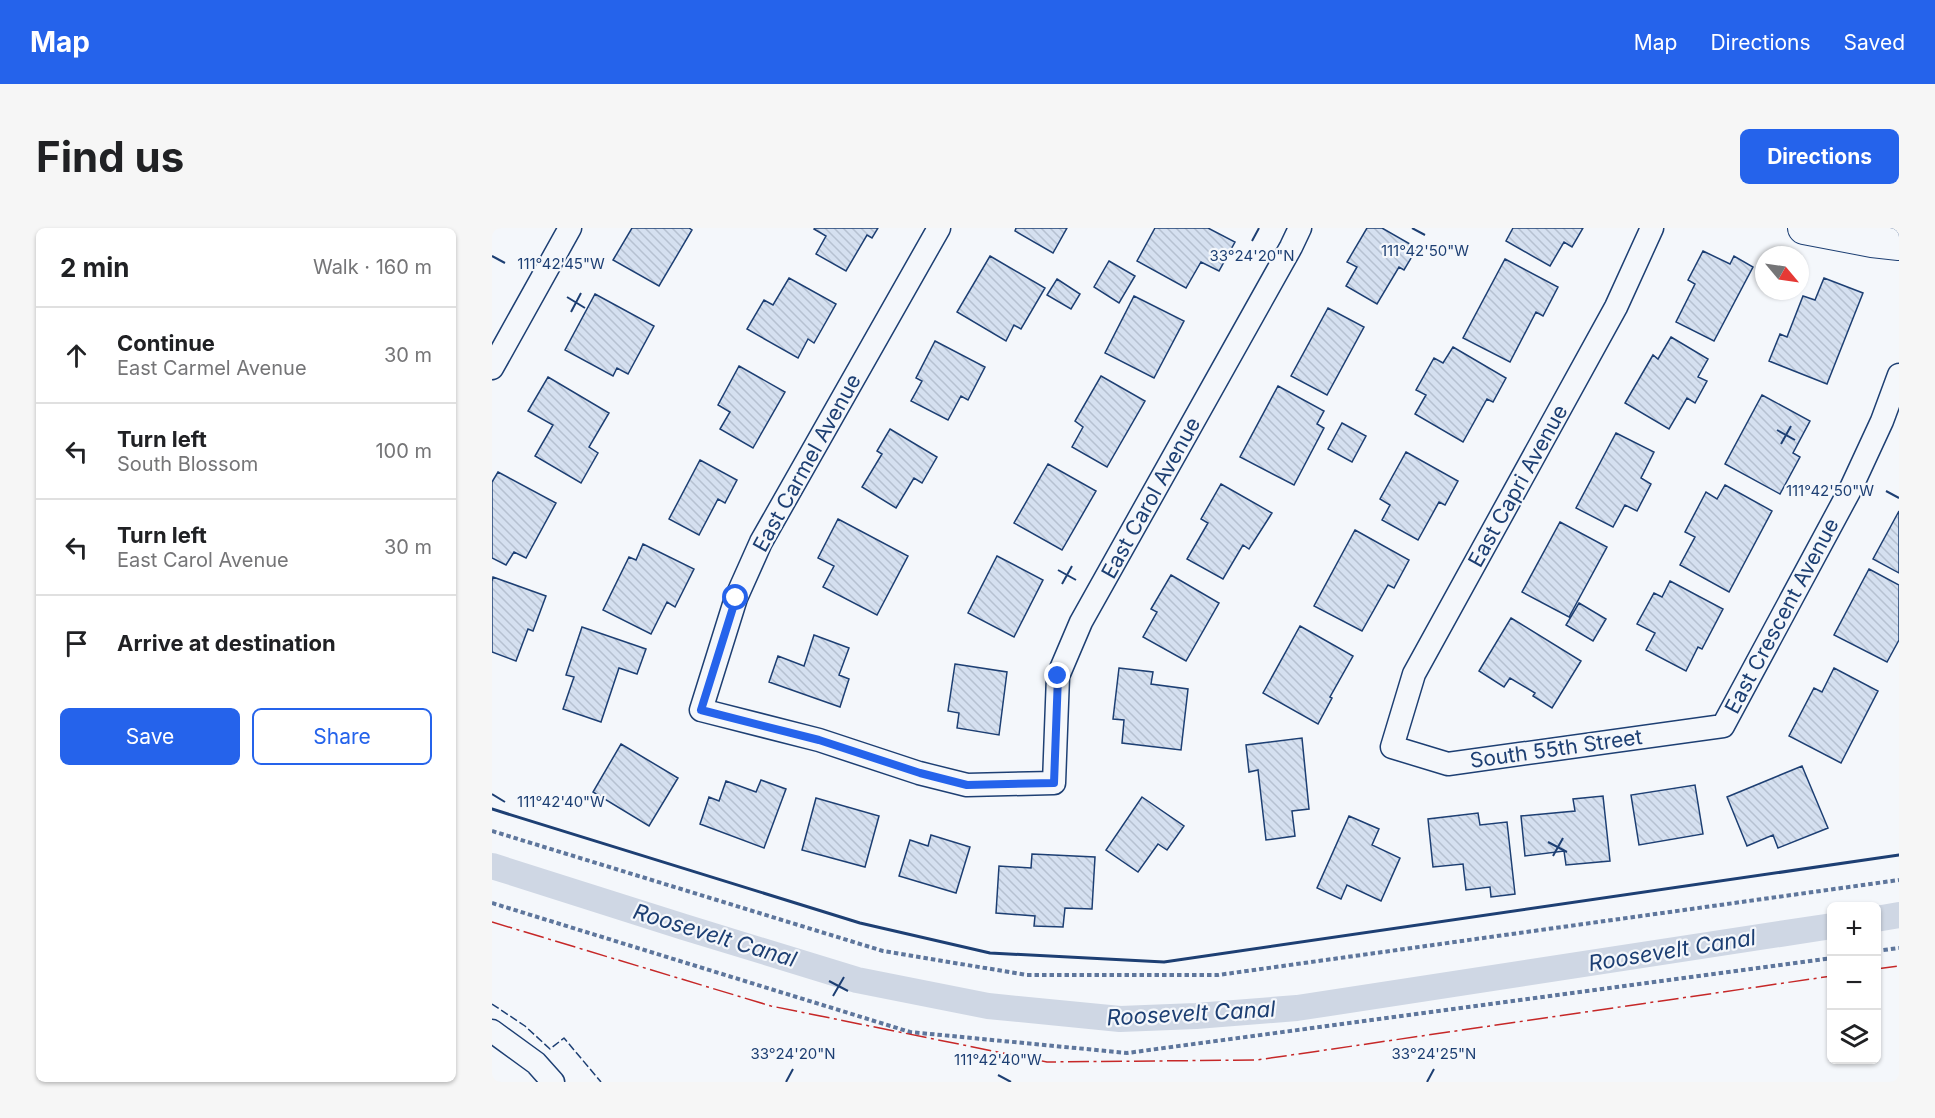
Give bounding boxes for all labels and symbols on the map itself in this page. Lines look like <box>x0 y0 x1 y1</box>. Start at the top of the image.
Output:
text: 111°42'50"W <box>1381 241 1469 260</box>
text: 33°24'20"N <box>1209 246 1295 265</box>
north arrow <box>1755 246 1809 300</box>
text: 111°42'45"W <box>517 254 605 273</box>
street label: East Carmel Avenue <box>747 370 866 556</box>
street label: East Capri Avenue <box>1463 400 1572 571</box>
street label: East Carol Avenue <box>1096 413 1205 583</box>
text: 111°42'50"W <box>1786 481 1874 500</box>
street label: East Crescent Avenue <box>1719 514 1844 718</box>
route start <box>722 584 748 610</box>
route end <box>1044 662 1070 688</box>
street label: South 55th Street <box>1468 724 1644 773</box>
text: 111°42'40"W <box>517 792 605 811</box>
water label: Roosevelt Canal <box>630 898 800 972</box>
water label: Roosevelt Canal <box>1586 924 1758 976</box>
water label: Roosevelt Canal <box>1106 996 1277 1030</box>
text: 33°24'20"N <box>750 1044 836 1063</box>
text: 33°24'25"N <box>1392 1044 1476 1063</box>
text: 111°42'40"W <box>954 1050 1042 1069</box>

